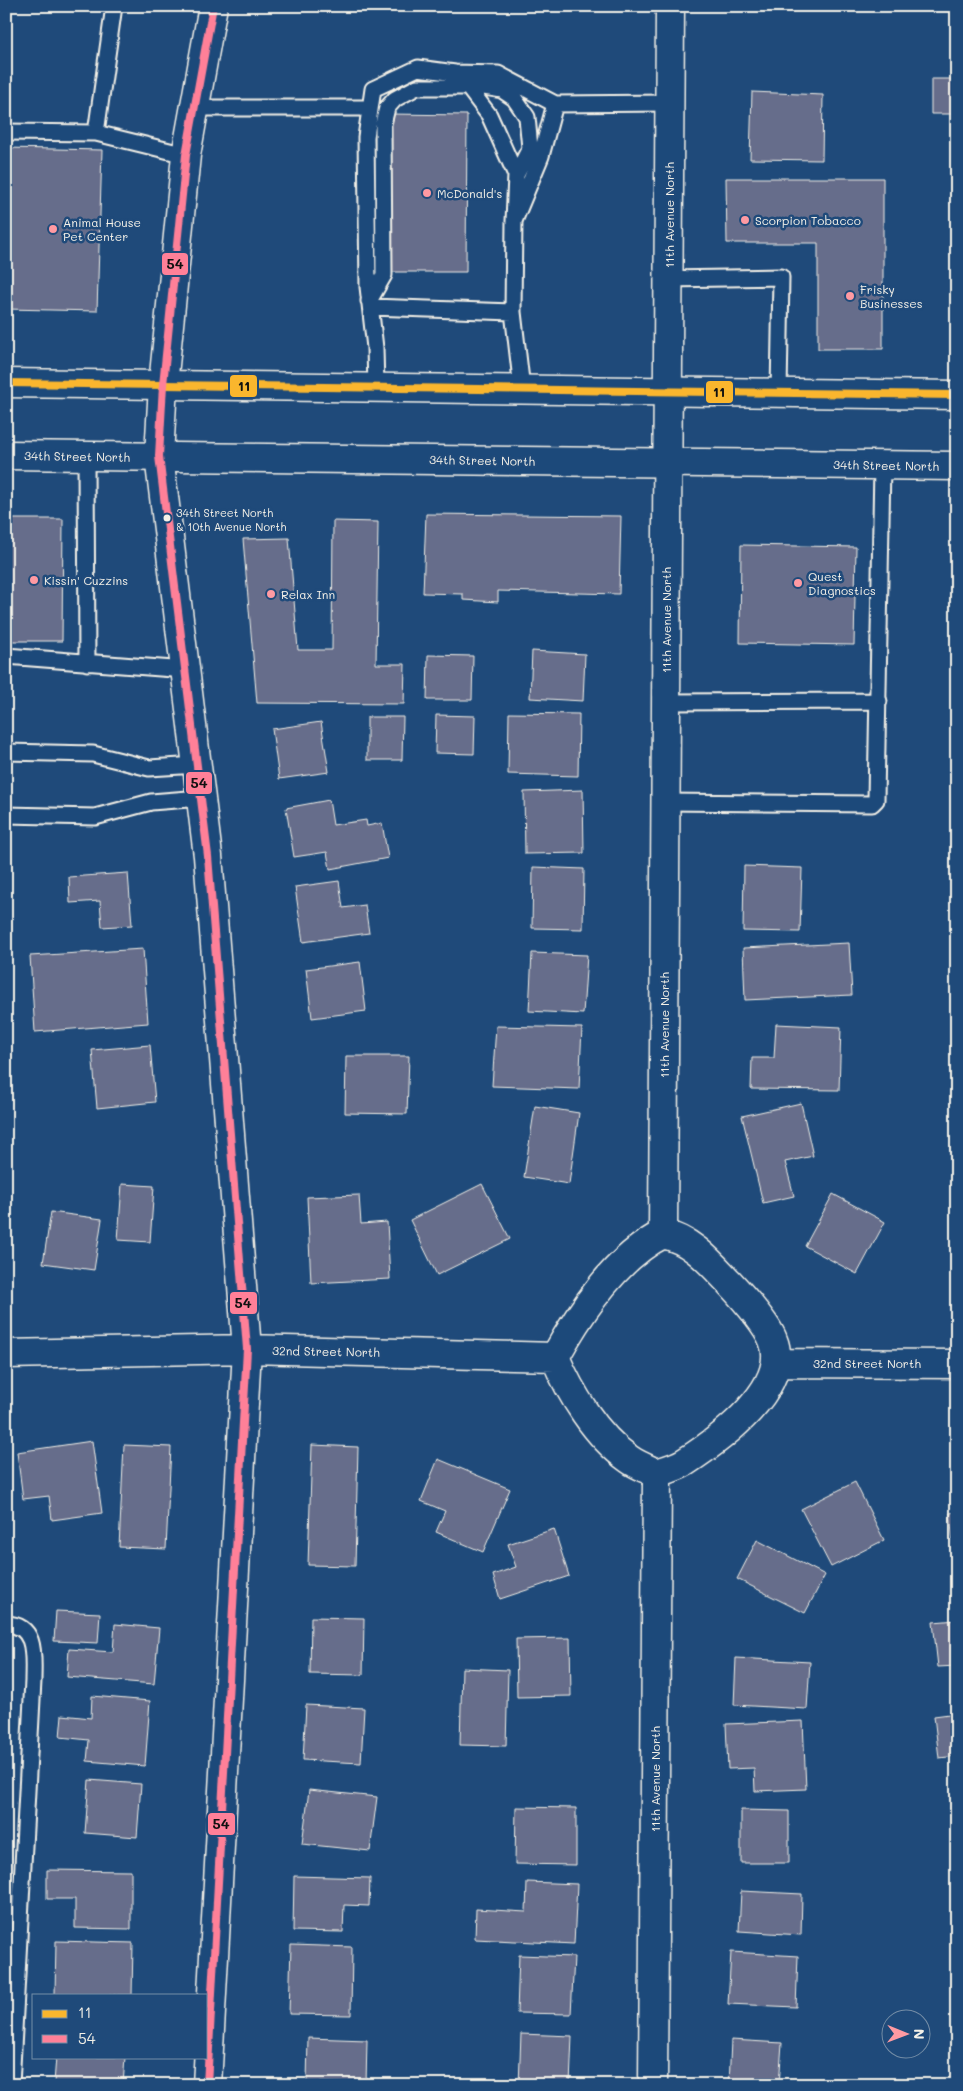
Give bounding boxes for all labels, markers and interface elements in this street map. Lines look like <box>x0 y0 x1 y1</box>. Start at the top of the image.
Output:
street label: 11th Avenue North <box>661 162 677 268</box>
place label: McDonald's <box>437 185 502 201</box>
marker: McDonald's <box>421 187 433 199</box>
place label: Scorpion Tobacco <box>755 212 861 228</box>
place label: Animal House Pet Center <box>63 214 141 244</box>
marker: Scorpion Tobacco <box>739 214 751 226</box>
marker: Animal House Pet Center <box>47 223 59 235</box>
line badge: 54 <box>161 252 189 276</box>
text: 54 <box>166 254 184 273</box>
place label: Frisky Businesses <box>860 281 923 311</box>
marker: Frisky Businesses <box>844 290 856 302</box>
line badge: 11 <box>229 374 258 398</box>
text: 11 <box>238 376 250 395</box>
line badge: 11 <box>705 380 734 404</box>
text: 11 <box>713 382 725 401</box>
street label: 34th Street North <box>24 447 130 465</box>
street label: 34th Street North <box>429 451 535 469</box>
street label: 34th Street North <box>833 456 939 474</box>
place label: 34th Street North & 10th Avenue North <box>176 505 287 534</box>
marker: 34th Street North & 10th Avenue North <box>162 513 172 523</box>
street label: 11th Avenue North <box>658 567 674 673</box>
place label: Quest Diagnostics <box>808 568 876 598</box>
place label: Kissin' Cuzzins <box>44 572 128 588</box>
marker: Kissin' Cuzzins <box>28 574 40 586</box>
marker: Quest Diagnostics <box>792 577 804 589</box>
place label: Relax Inn <box>281 586 335 602</box>
marker: Relax Inn <box>265 588 277 600</box>
line badge: 54 <box>185 771 213 795</box>
text: 54 <box>190 773 208 792</box>
street label: 11th Avenue North <box>656 972 672 1078</box>
line badge: 54 <box>229 1291 258 1315</box>
text: 54 <box>234 1293 252 1312</box>
street label: 32nd Street North <box>272 1342 380 1360</box>
street label: 32nd Street North <box>813 1355 921 1371</box>
street label: 11th Avenue North <box>647 1726 663 1832</box>
line badge: 54 <box>207 1812 236 1836</box>
text: 54 <box>212 1814 230 1833</box>
legend <box>32 1994 208 2058</box>
text: 11 <box>78 2002 91 2022</box>
north arrow <box>880 2008 930 2058</box>
text: 54 <box>78 2028 96 2048</box>
text: N <box>910 2029 929 2040</box>

